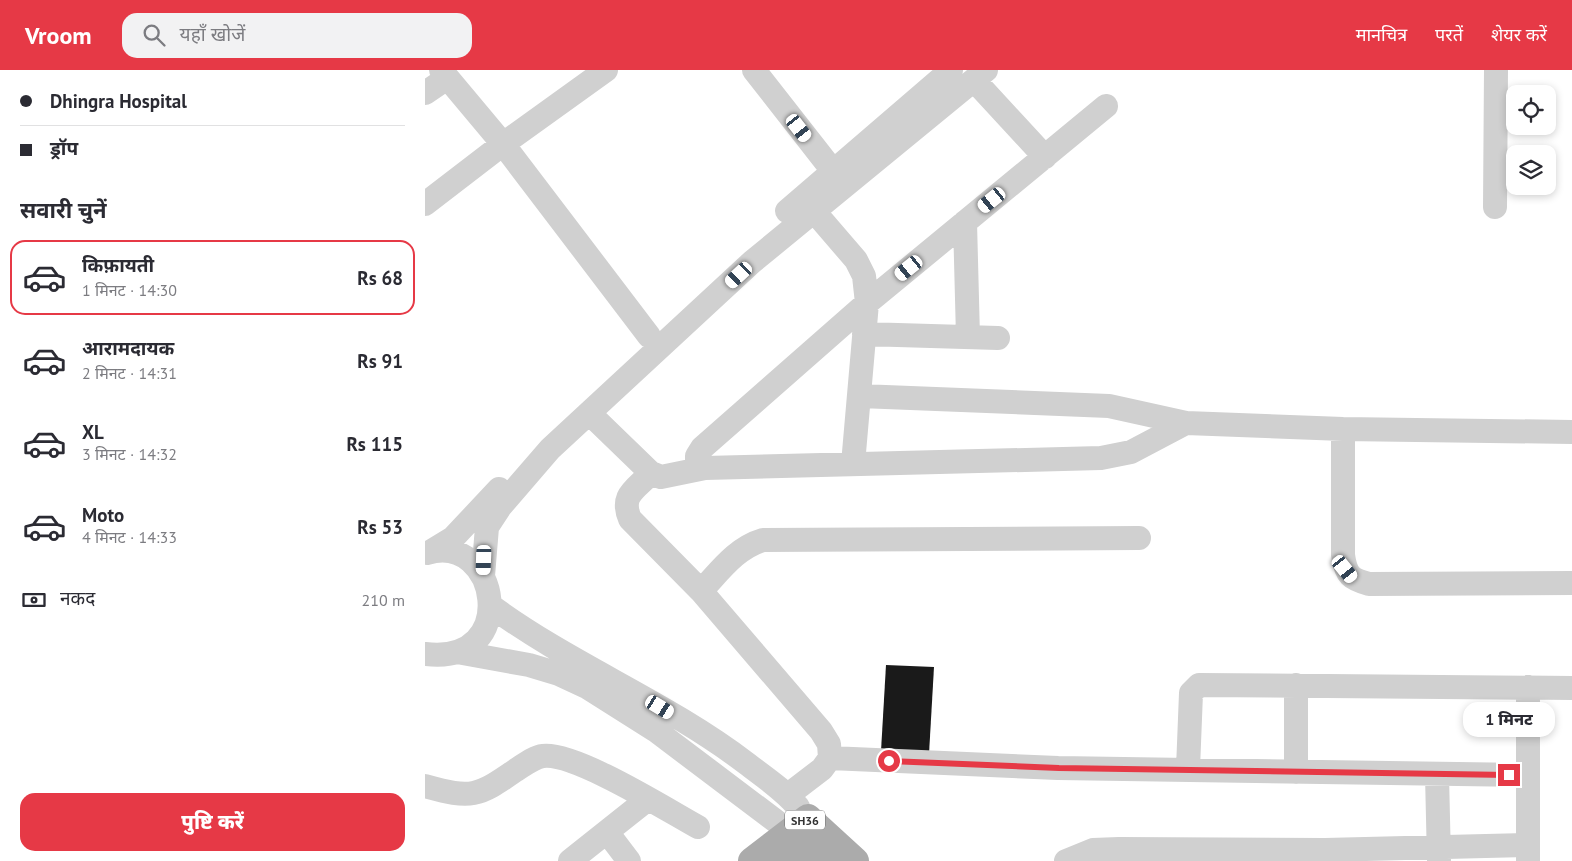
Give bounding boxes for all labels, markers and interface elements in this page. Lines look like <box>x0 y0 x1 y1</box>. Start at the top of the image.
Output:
search box <box>122 13 472 58</box>
text: Vroom <box>25 20 92 51</box>
icon: search <box>140 21 168 49</box>
text: यहाँ खोजें <box>180 22 245 46</box>
text: मानचित्र <box>1356 23 1407 46</box>
text: परतें <box>1435 23 1463 46</box>
text: शेयर करें <box>1491 23 1547 46</box>
map controls <box>1506 85 1556 195</box>
button: locate <box>1506 85 1556 135</box>
text: Dhingra Hospital <box>50 89 187 113</box>
car <box>783 112 814 144</box>
text: ड्रॉप <box>50 136 78 160</box>
button: layers <box>1506 145 1556 195</box>
car <box>975 185 1008 215</box>
text: सवारी चुनें <box>20 196 107 224</box>
text: किफ़ायती <box>82 253 154 277</box>
car <box>892 253 925 283</box>
icon: car <box>22 255 67 300</box>
car <box>722 259 755 291</box>
text: Rs 68 <box>357 266 403 290</box>
text: 1 मिनट · 14:30 <box>82 280 177 300</box>
text: आरामदायक <box>82 336 174 360</box>
icon: car <box>22 338 67 383</box>
text: Rs 91 <box>357 349 403 373</box>
text: 2 मिनट · 14:31 <box>82 363 177 383</box>
text: XL <box>82 420 104 444</box>
icon: car <box>22 421 67 466</box>
text: Rs 115 <box>346 432 403 456</box>
text: 3 मिनट · 14:32 <box>82 444 177 464</box>
text: Moto <box>82 503 124 527</box>
icon: car <box>22 504 67 549</box>
text: Rs 53 <box>357 515 403 539</box>
text: 4 मिनट · 14:33 <box>82 527 177 547</box>
car <box>475 545 492 575</box>
car <box>1329 553 1360 585</box>
icon: cash <box>20 586 48 614</box>
text: नकद <box>60 586 95 610</box>
text: 210 m <box>362 590 405 610</box>
car <box>643 693 676 721</box>
callout: 1 मिनट <box>1463 702 1555 738</box>
text: 1 मिनट <box>1485 709 1533 729</box>
route start <box>878 750 900 772</box>
route end <box>1498 764 1520 786</box>
button: पुष्टि करें <box>20 793 405 851</box>
road number: SH36 <box>785 810 825 830</box>

